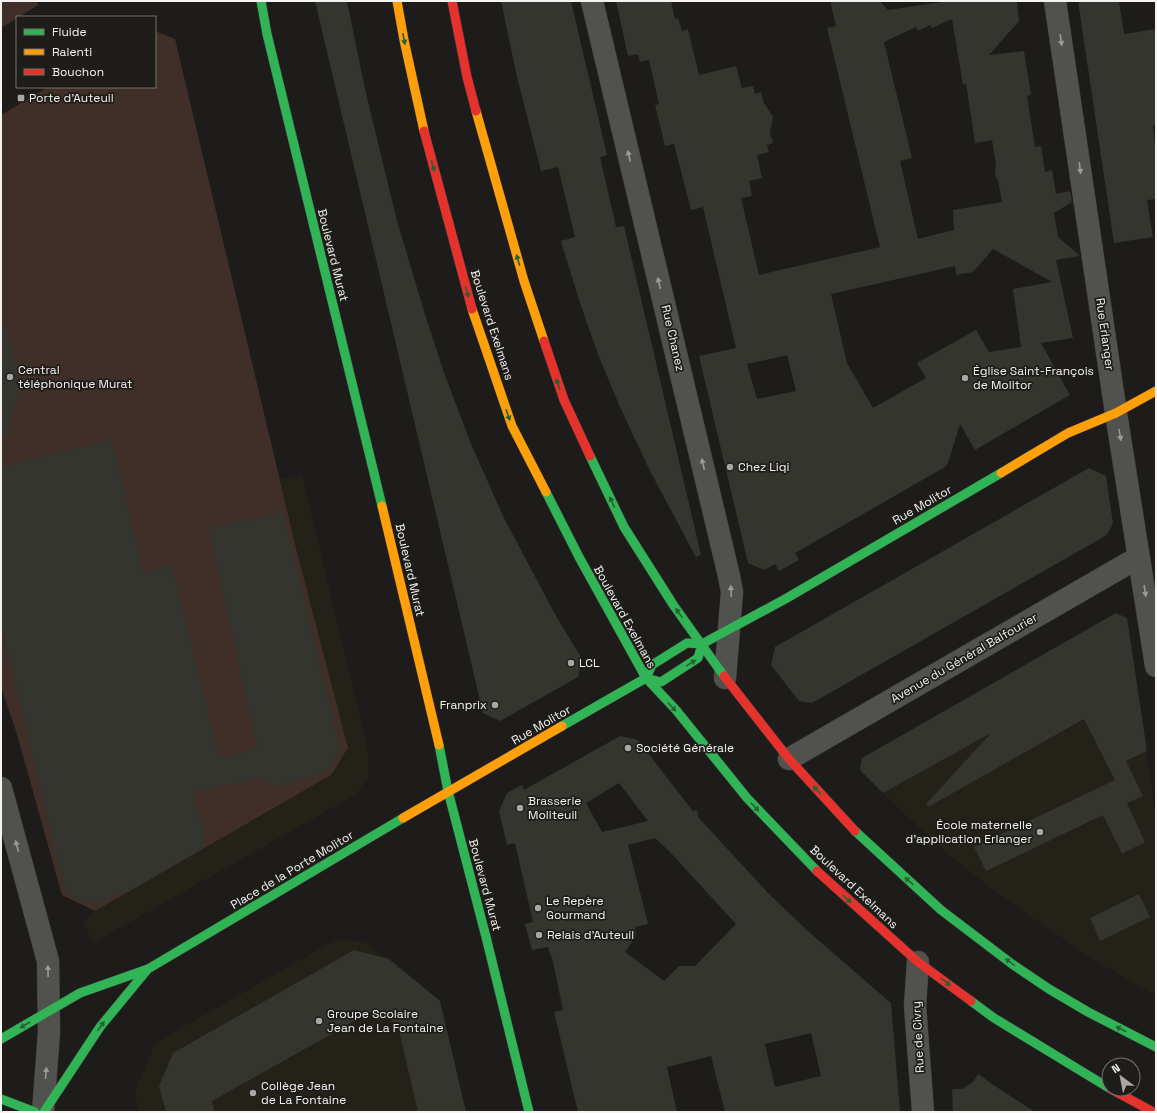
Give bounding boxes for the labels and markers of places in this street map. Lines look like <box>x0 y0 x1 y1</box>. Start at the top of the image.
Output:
place label: Porte d'Auteuil <box>29 90 114 106</box>
marker: Porte d'Auteuil <box>16 93 26 103</box>
place label: Central téléphonique Murat <box>18 362 133 392</box>
place label: Église Saint-François de Molitor <box>973 363 1094 393</box>
marker: Central téléphonique Murat <box>5 372 15 382</box>
marker: Église Saint-François de Molitor <box>960 373 970 383</box>
place label: Chez Liqi <box>738 459 790 475</box>
marker: Chez Liqi <box>725 462 735 472</box>
place label: LCL <box>579 655 600 671</box>
marker: LCL <box>566 658 576 668</box>
place label: Franprix <box>440 697 487 713</box>
marker: Franprix <box>490 700 500 710</box>
place label: Société Générale <box>636 740 734 756</box>
marker: Société Générale <box>623 743 633 753</box>
place label: Brasserie Moliteuil <box>528 793 581 823</box>
marker: Brasserie Moliteuil <box>515 803 525 813</box>
place label: École maternelle d'application Erlanger <box>905 817 1032 847</box>
marker: École maternelle d'application Erlanger <box>1035 827 1045 837</box>
place label: Le Repère Gourmand <box>546 893 606 923</box>
marker: Le Repère Gourmand <box>533 903 543 913</box>
place label: Relais d'Auteuil <box>547 927 634 943</box>
marker: Relais d'Auteuil <box>534 930 544 940</box>
place label: Groupe Scolaire Jean de La Fontaine <box>327 1006 444 1036</box>
marker: Groupe Scolaire Jean de La Fontaine <box>314 1016 324 1026</box>
place label: Collège Jean de La Fontaine <box>261 1078 346 1108</box>
marker: Collège Jean de La Fontaine <box>248 1088 258 1098</box>

